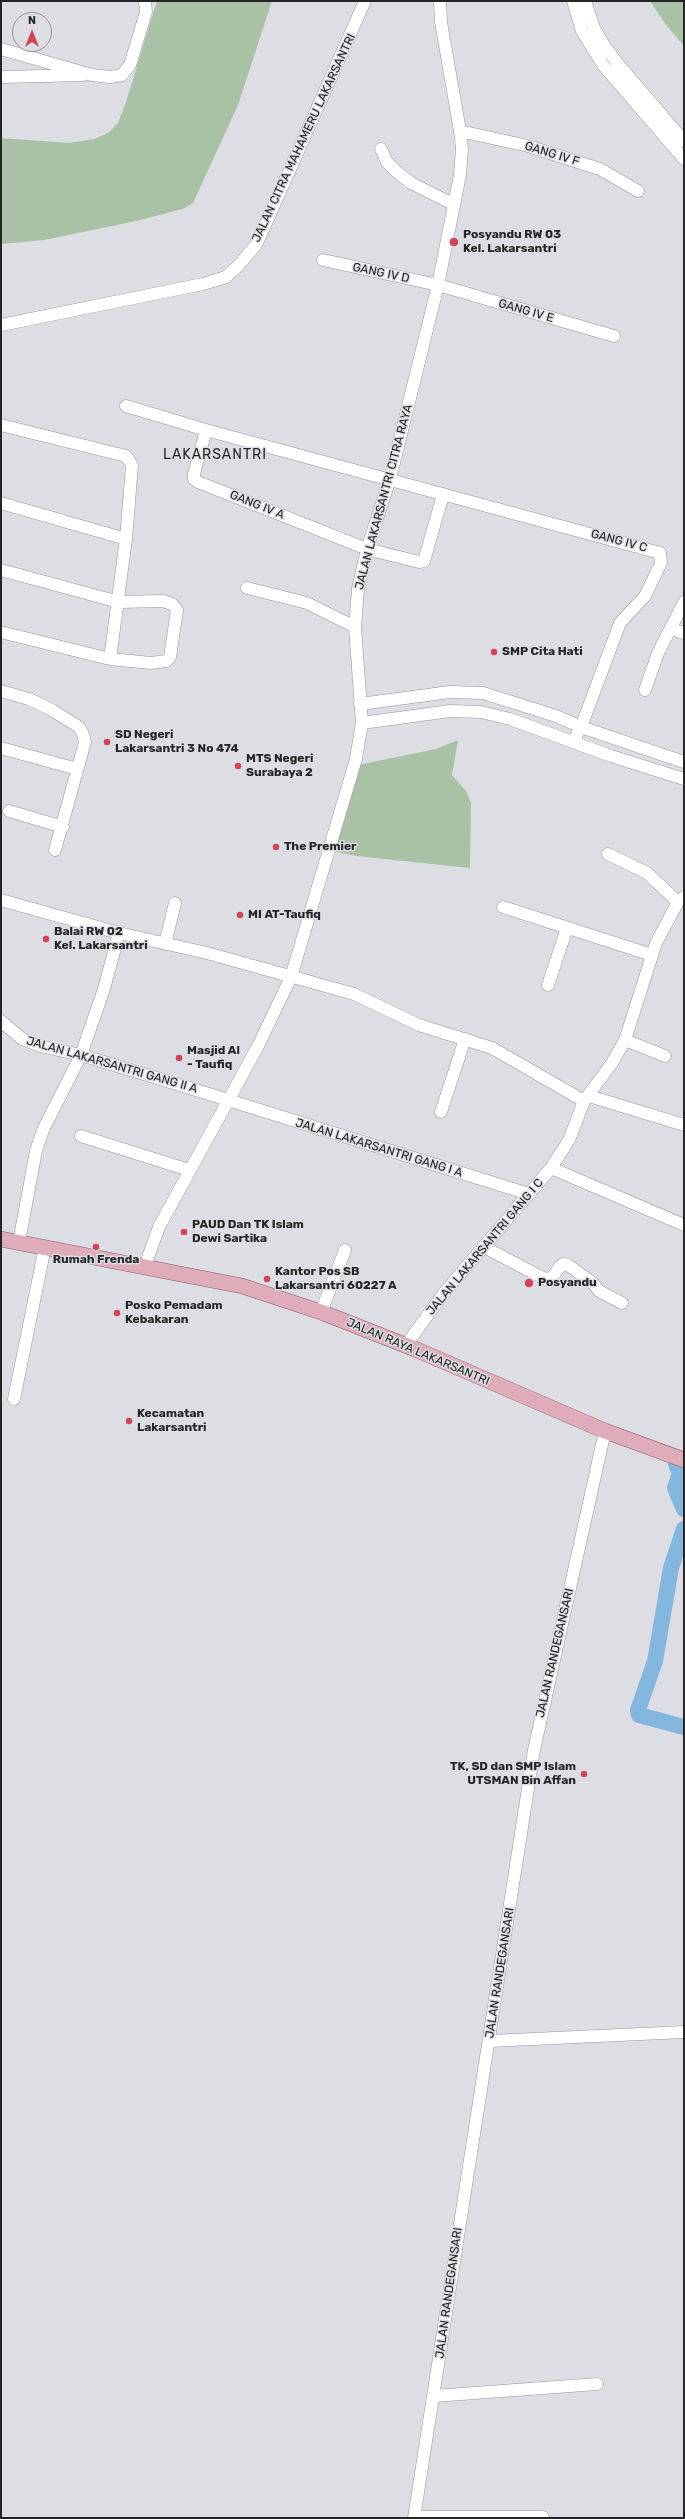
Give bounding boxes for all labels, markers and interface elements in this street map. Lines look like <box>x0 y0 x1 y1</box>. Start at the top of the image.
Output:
north arrow <box>12 12 52 52</box>
text: N <box>28 14 36 27</box>
street label: JALAN CITRA MAHAMERU LAKARSANTRI <box>249 31 359 245</box>
street label: GANG IV F <box>523 139 581 169</box>
place label: Posyandu RW 03 Kel. Lakarsantri <box>463 228 561 256</box>
marker: Posyandu RW 03 Kel. Lakarsantri <box>448 236 460 248</box>
street label: GANG IV D <box>351 260 411 286</box>
street label: GANG IV E <box>497 296 555 326</box>
street label: JALAN LAKARSANTRI CITRA RAYA <box>352 403 416 591</box>
district label: LAKARSANTRI <box>163 447 267 463</box>
street label: GANG IV A <box>228 488 286 522</box>
street label: GANG IV C <box>589 527 649 555</box>
place label: SMP Cita Hati <box>502 645 583 659</box>
marker: SMP Cita Hati <box>489 647 499 657</box>
place label: SD Negeri Lakarsantri 3 No 474 <box>115 728 239 756</box>
marker: SD Negeri Lakarsantri 3 No 474 <box>102 737 112 747</box>
place label: MTS Negeri Surabaya 2 <box>246 752 313 780</box>
marker: MTS Negeri Surabaya 2 <box>233 761 243 771</box>
place label: The Premier <box>284 840 356 854</box>
marker: The Premier <box>271 842 281 852</box>
place label: MI AT-Taufiq <box>248 908 321 922</box>
marker: MI AT-Taufiq <box>235 910 245 920</box>
place label: Balai RW 02 Kel. Lakarsantri <box>54 925 148 953</box>
marker: Balai RW 02 Kel. Lakarsantri <box>41 934 51 944</box>
street label: JALAN LAKARSANTRI GANG II A <box>25 1034 199 1096</box>
place label: Masjid Al - Taufiq <box>187 1044 240 1072</box>
marker: Masjid Al - Taufiq <box>174 1053 184 1063</box>
street label: JALAN LAKARSANTRI GANG I A <box>294 1116 464 1180</box>
street label: JALAN LAKARSANTRI GANG I C <box>424 1176 546 1318</box>
place label: PAUD Dan TK Islam Dewi Sartika <box>192 1218 304 1246</box>
marker: PAUD Dan TK Islam Dewi Sartika <box>179 1227 189 1237</box>
marker: Rumah Frenda <box>91 1242 101 1252</box>
place label: Rumah Frenda <box>53 1253 139 1267</box>
place label: Kantor Pos SB Lakarsantri 60227 A <box>275 1265 397 1293</box>
marker: Kantor Pos SB Lakarsantri 60227 A <box>262 1274 272 1284</box>
place label: Posyandu <box>538 1276 597 1290</box>
marker: Posyandu <box>523 1277 535 1289</box>
place label: Posko Pemadam Kebakaran <box>125 1299 223 1327</box>
marker: Posko Pemadam Kebakaran <box>112 1308 122 1318</box>
street label: JALAN RAYA LAKARSANTRI <box>344 1315 492 1389</box>
place label: Kecamatan Lakarsantri <box>137 1407 207 1435</box>
marker: Kecamatan Lakarsantri <box>124 1416 134 1426</box>
street label: JALAN RANDEGANSARI <box>533 1587 577 1719</box>
place label: TK, SD dan SMP Islam UTSMAN Bin Affan <box>450 1760 576 1788</box>
marker: TK, SD dan SMP Islam UTSMAN Bin Affan <box>579 1769 589 1779</box>
street label: JALAN RANDEGANSARI <box>483 1907 517 2039</box>
street label: JALAN RANDEGANSARI <box>433 2227 465 2359</box>

